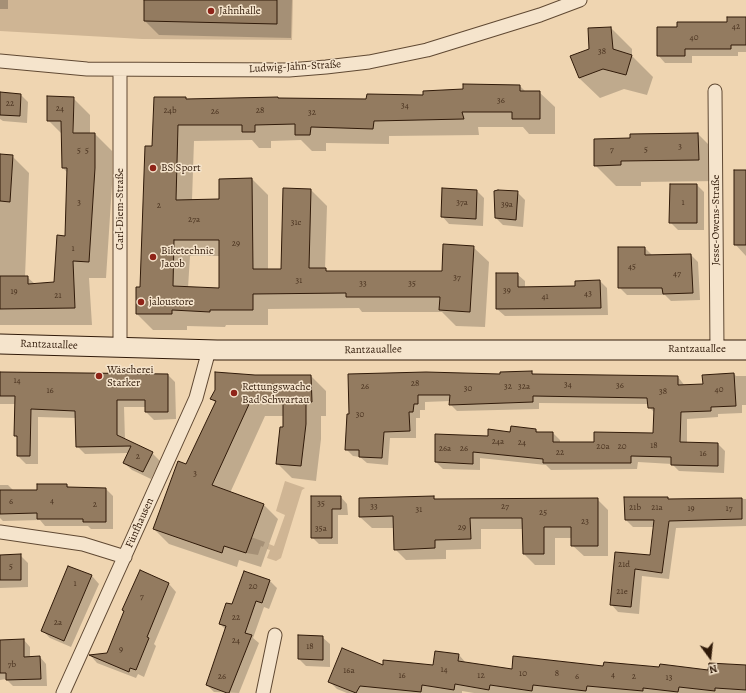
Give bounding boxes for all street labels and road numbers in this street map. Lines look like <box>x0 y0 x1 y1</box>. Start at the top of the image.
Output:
street label: Ludwig-Jahn-Straße <box>249 58 341 76</box>
street label: Carl-Diem-Straße <box>113 168 127 250</box>
street label: Jesse-Owens-Straße <box>709 174 723 266</box>
street label: Rantzauallee <box>20 337 78 353</box>
street label: Rantzauallee <box>668 342 726 356</box>
street label: Rantzauallee <box>344 343 402 357</box>
street label: Fünfhausen <box>123 496 157 550</box>

